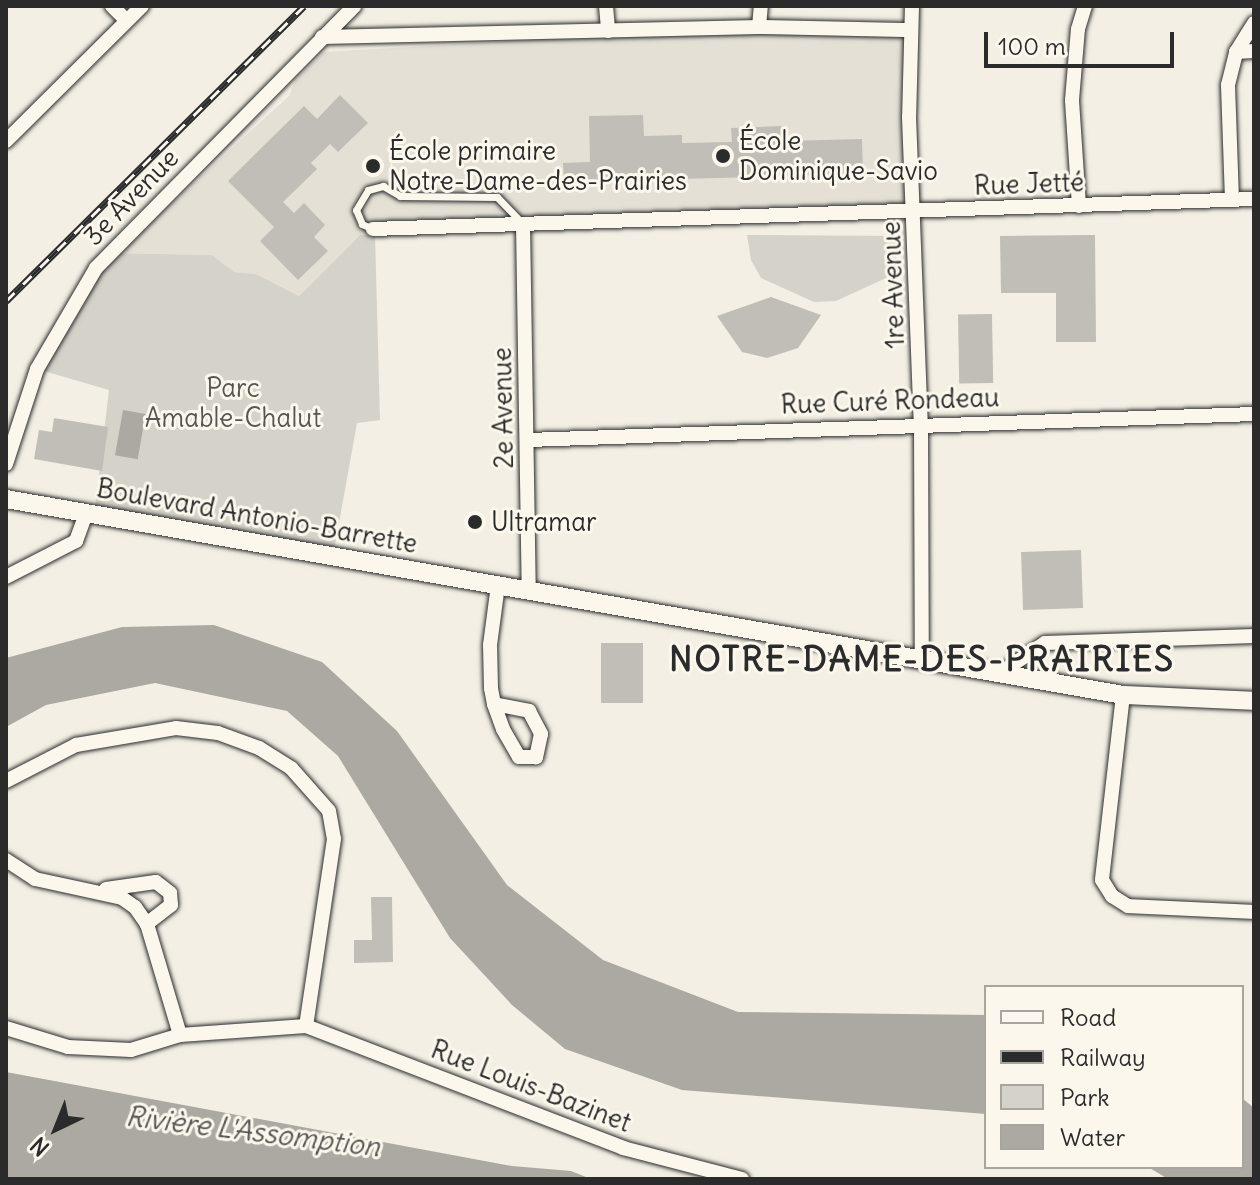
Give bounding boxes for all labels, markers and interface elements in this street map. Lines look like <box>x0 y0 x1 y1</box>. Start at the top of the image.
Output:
scale bar <box>988 16 1178 66</box>
text: 100 m <box>998 31 1066 61</box>
place label: École Dominique-Savio <box>739 125 938 186</box>
place label: École primaire Notre-Dame-des-Prairies <box>389 135 687 196</box>
street label: 3e Avenue <box>77 142 185 252</box>
marker: École Dominique-Savio <box>714 147 732 165</box>
marker: École primaire Notre-Dame-des-Prairies <box>364 157 382 175</box>
street label: Rue Jetté <box>973 166 1085 202</box>
street label: 1re Avenue <box>875 221 911 349</box>
street label: 2e Avenue <box>486 347 520 469</box>
park label: Parc Amable-Chalut <box>145 372 321 434</box>
street label: Rue Curé Rondeau <box>780 382 1000 420</box>
street label: Boulevard Antonio-Barrette <box>94 472 420 560</box>
place label: Ultramar <box>491 506 597 538</box>
marker: Ultramar <box>466 513 484 531</box>
district label: NOTRE-DAME-DES-PRAIRIES <box>669 639 1175 679</box>
legend <box>984 985 1244 1169</box>
text: Road <box>1060 1002 1116 1032</box>
street label: Rue Louis-Bazinet <box>427 1033 635 1139</box>
text: Railway <box>1060 1042 1146 1072</box>
text: Park <box>1060 1082 1110 1112</box>
north arrow <box>16 1089 96 1169</box>
water label: Rivière L'Assomption <box>124 1099 382 1163</box>
text: Water <box>1060 1122 1125 1152</box>
text: N <box>25 1131 55 1162</box>

